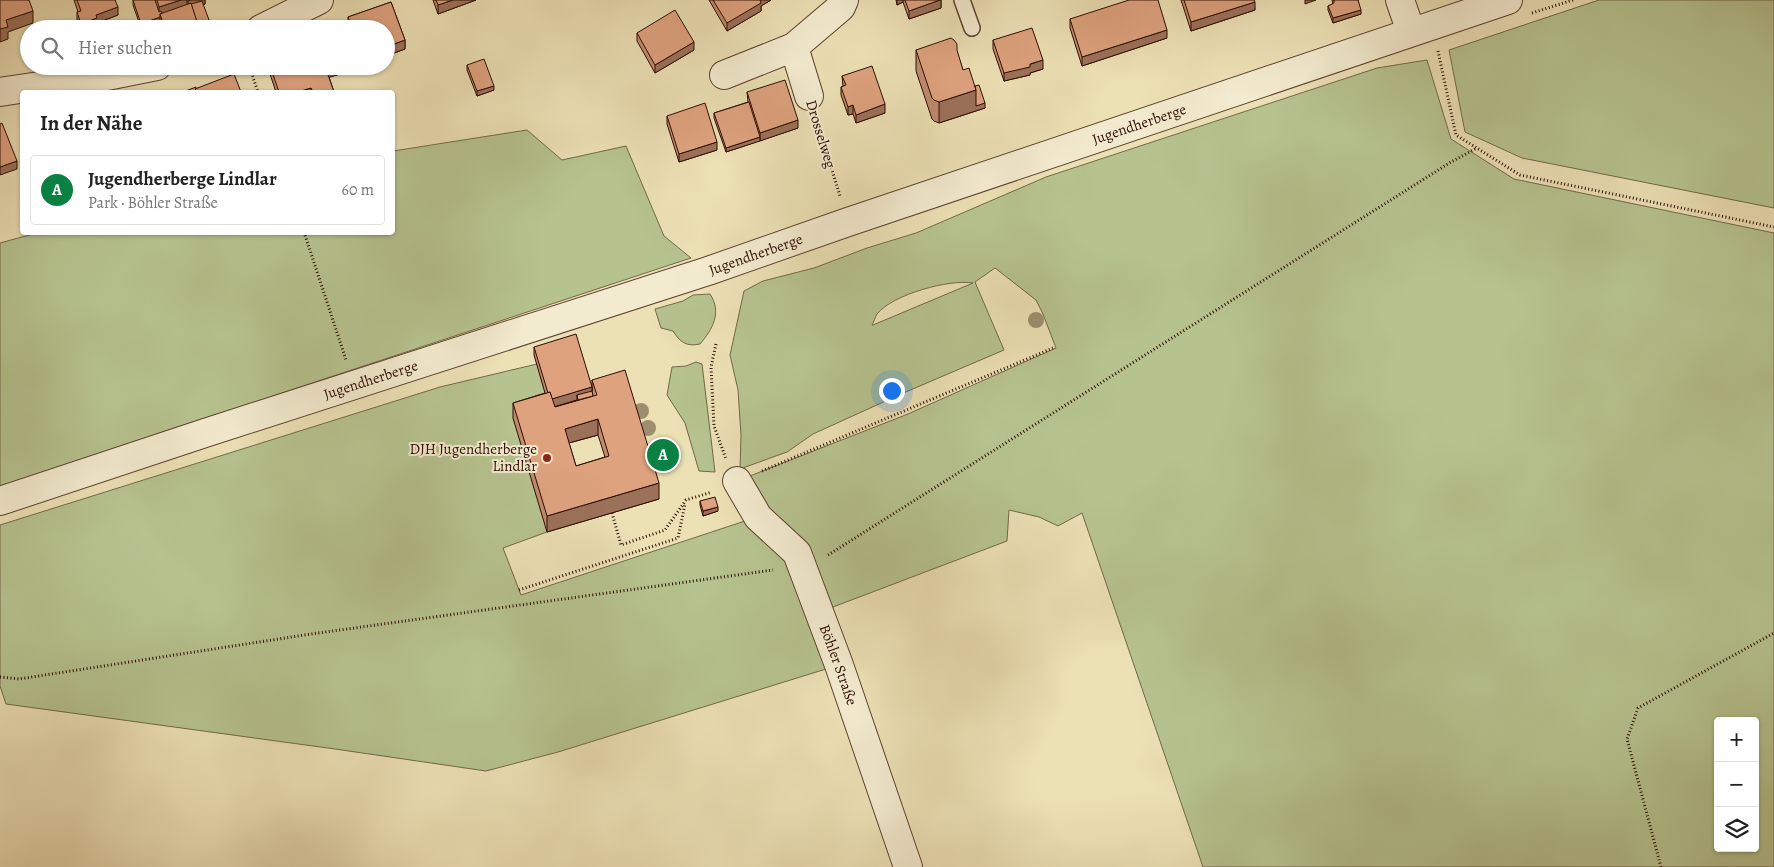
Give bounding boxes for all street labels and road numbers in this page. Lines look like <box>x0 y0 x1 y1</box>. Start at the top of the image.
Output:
street label: Drosselweg <box>801 97 841 171</box>
street label: Jugendherberge <box>1090 99 1189 149</box>
street label: Jugendherberge <box>706 229 806 280</box>
street label: Jugendherberge <box>321 355 421 404</box>
street label: Böhler Straße <box>815 622 862 708</box>

